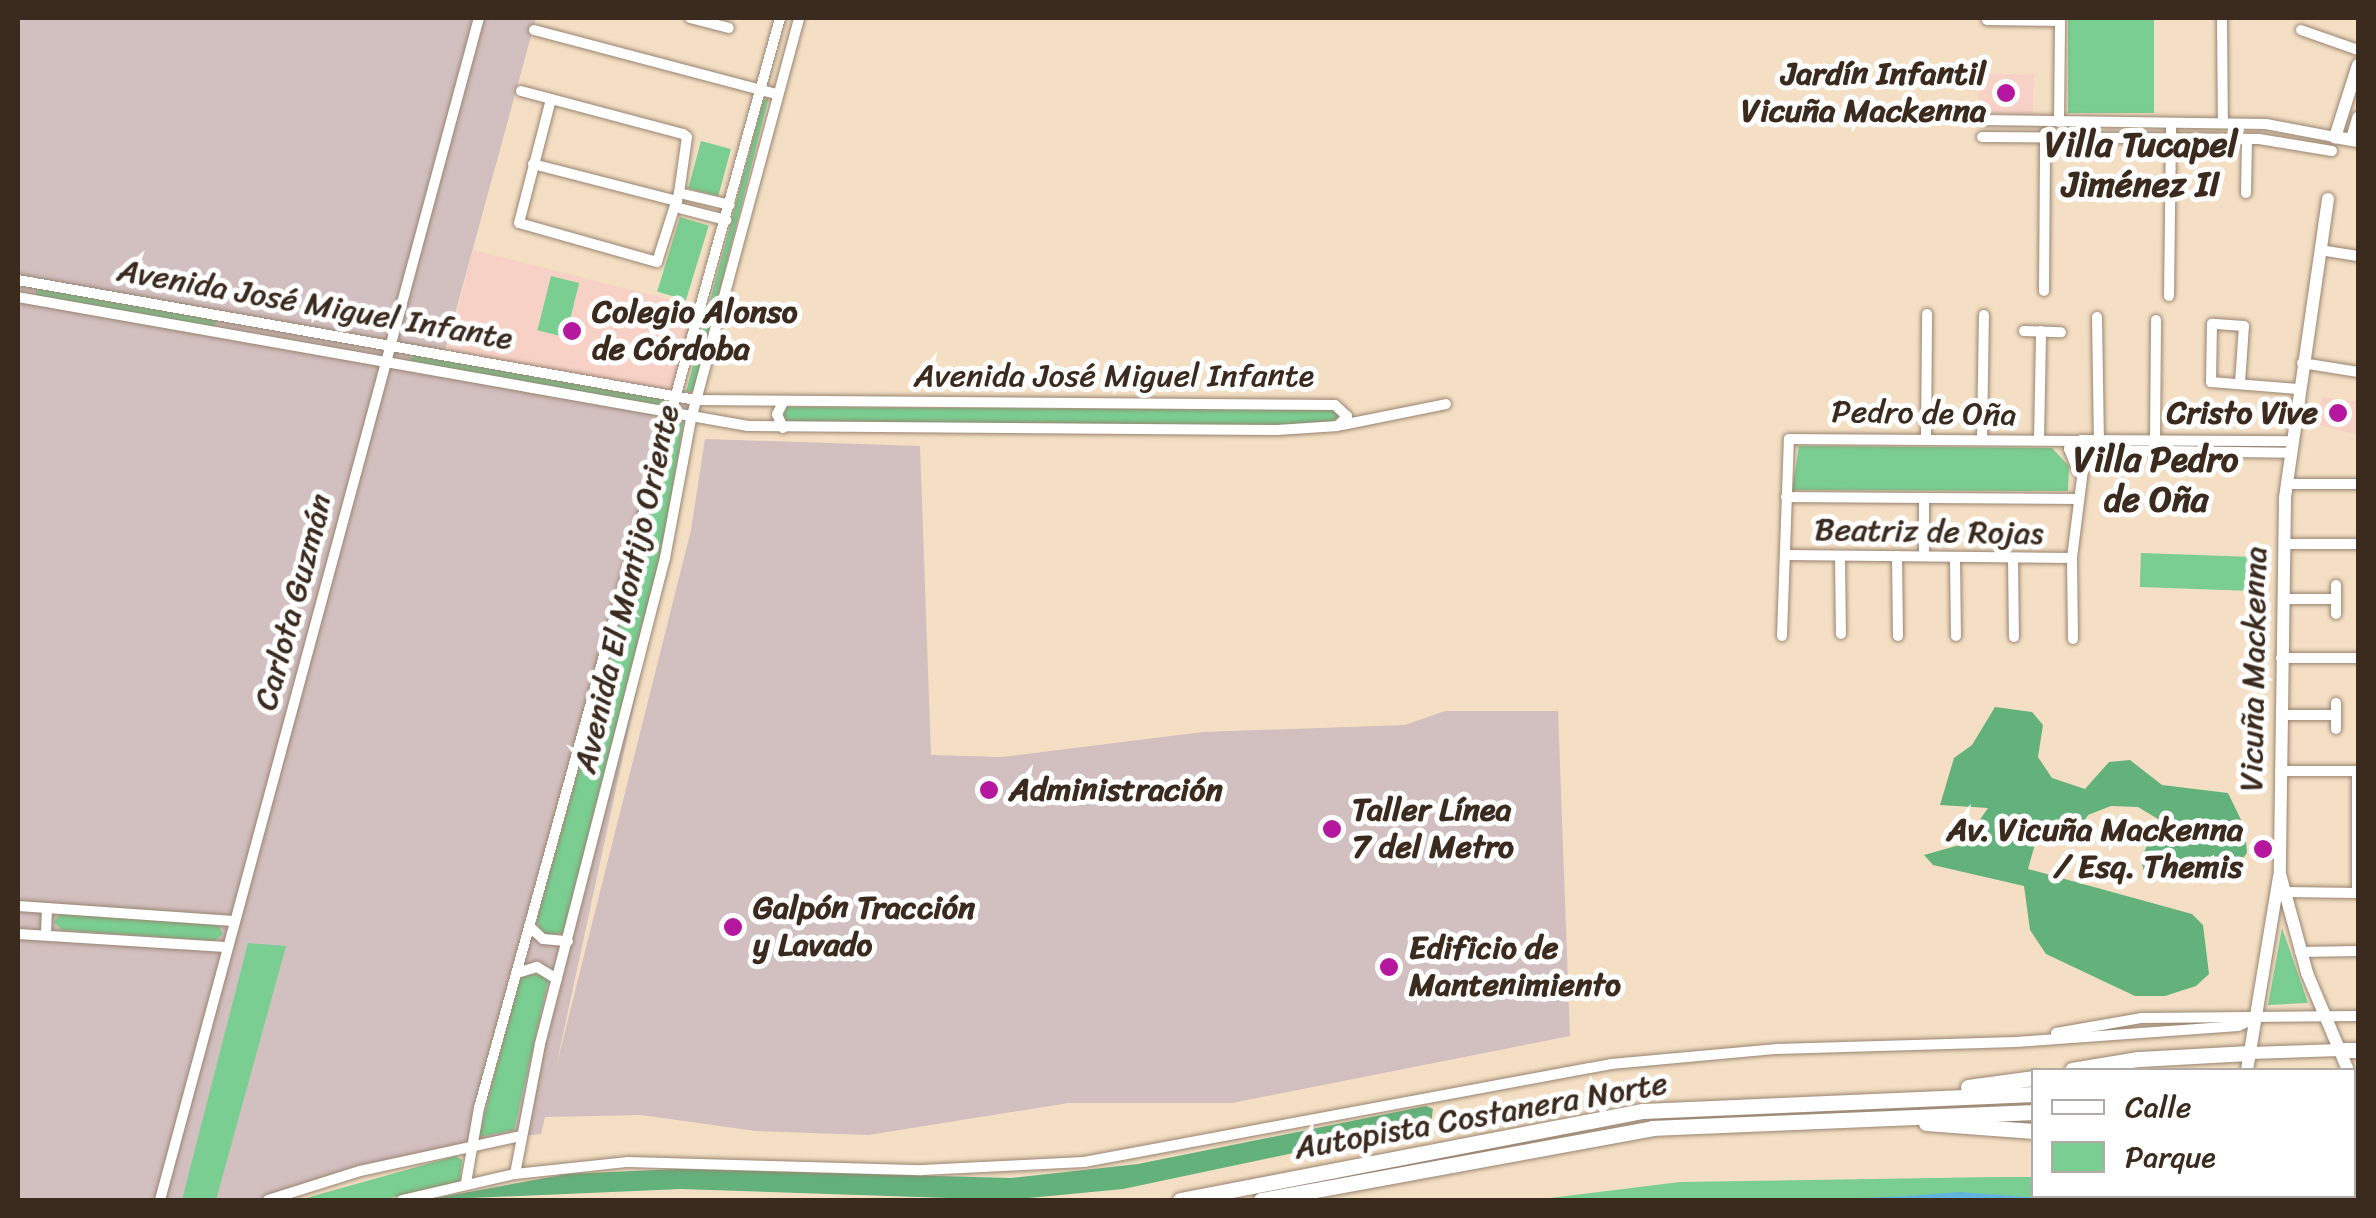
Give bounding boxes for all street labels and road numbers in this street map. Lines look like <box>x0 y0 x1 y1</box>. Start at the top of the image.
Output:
street label: Avenida José Miguel Infante <box>115 251 515 359</box>
street label: Avenida José Miguel Infante <box>914 357 1314 395</box>
street label: Pedro de Oña <box>1831 393 2017 435</box>
street label: Avenida El Montijo Oriente <box>566 402 688 776</box>
street label: Carlota Guzmán <box>247 490 341 714</box>
street label: Beatriz de Rojas <box>1813 511 2045 553</box>
street label: Vicuña Mackenna <box>2233 546 2275 792</box>
street label: Autopista Costanera Norte <box>1291 1064 1671 1168</box>

